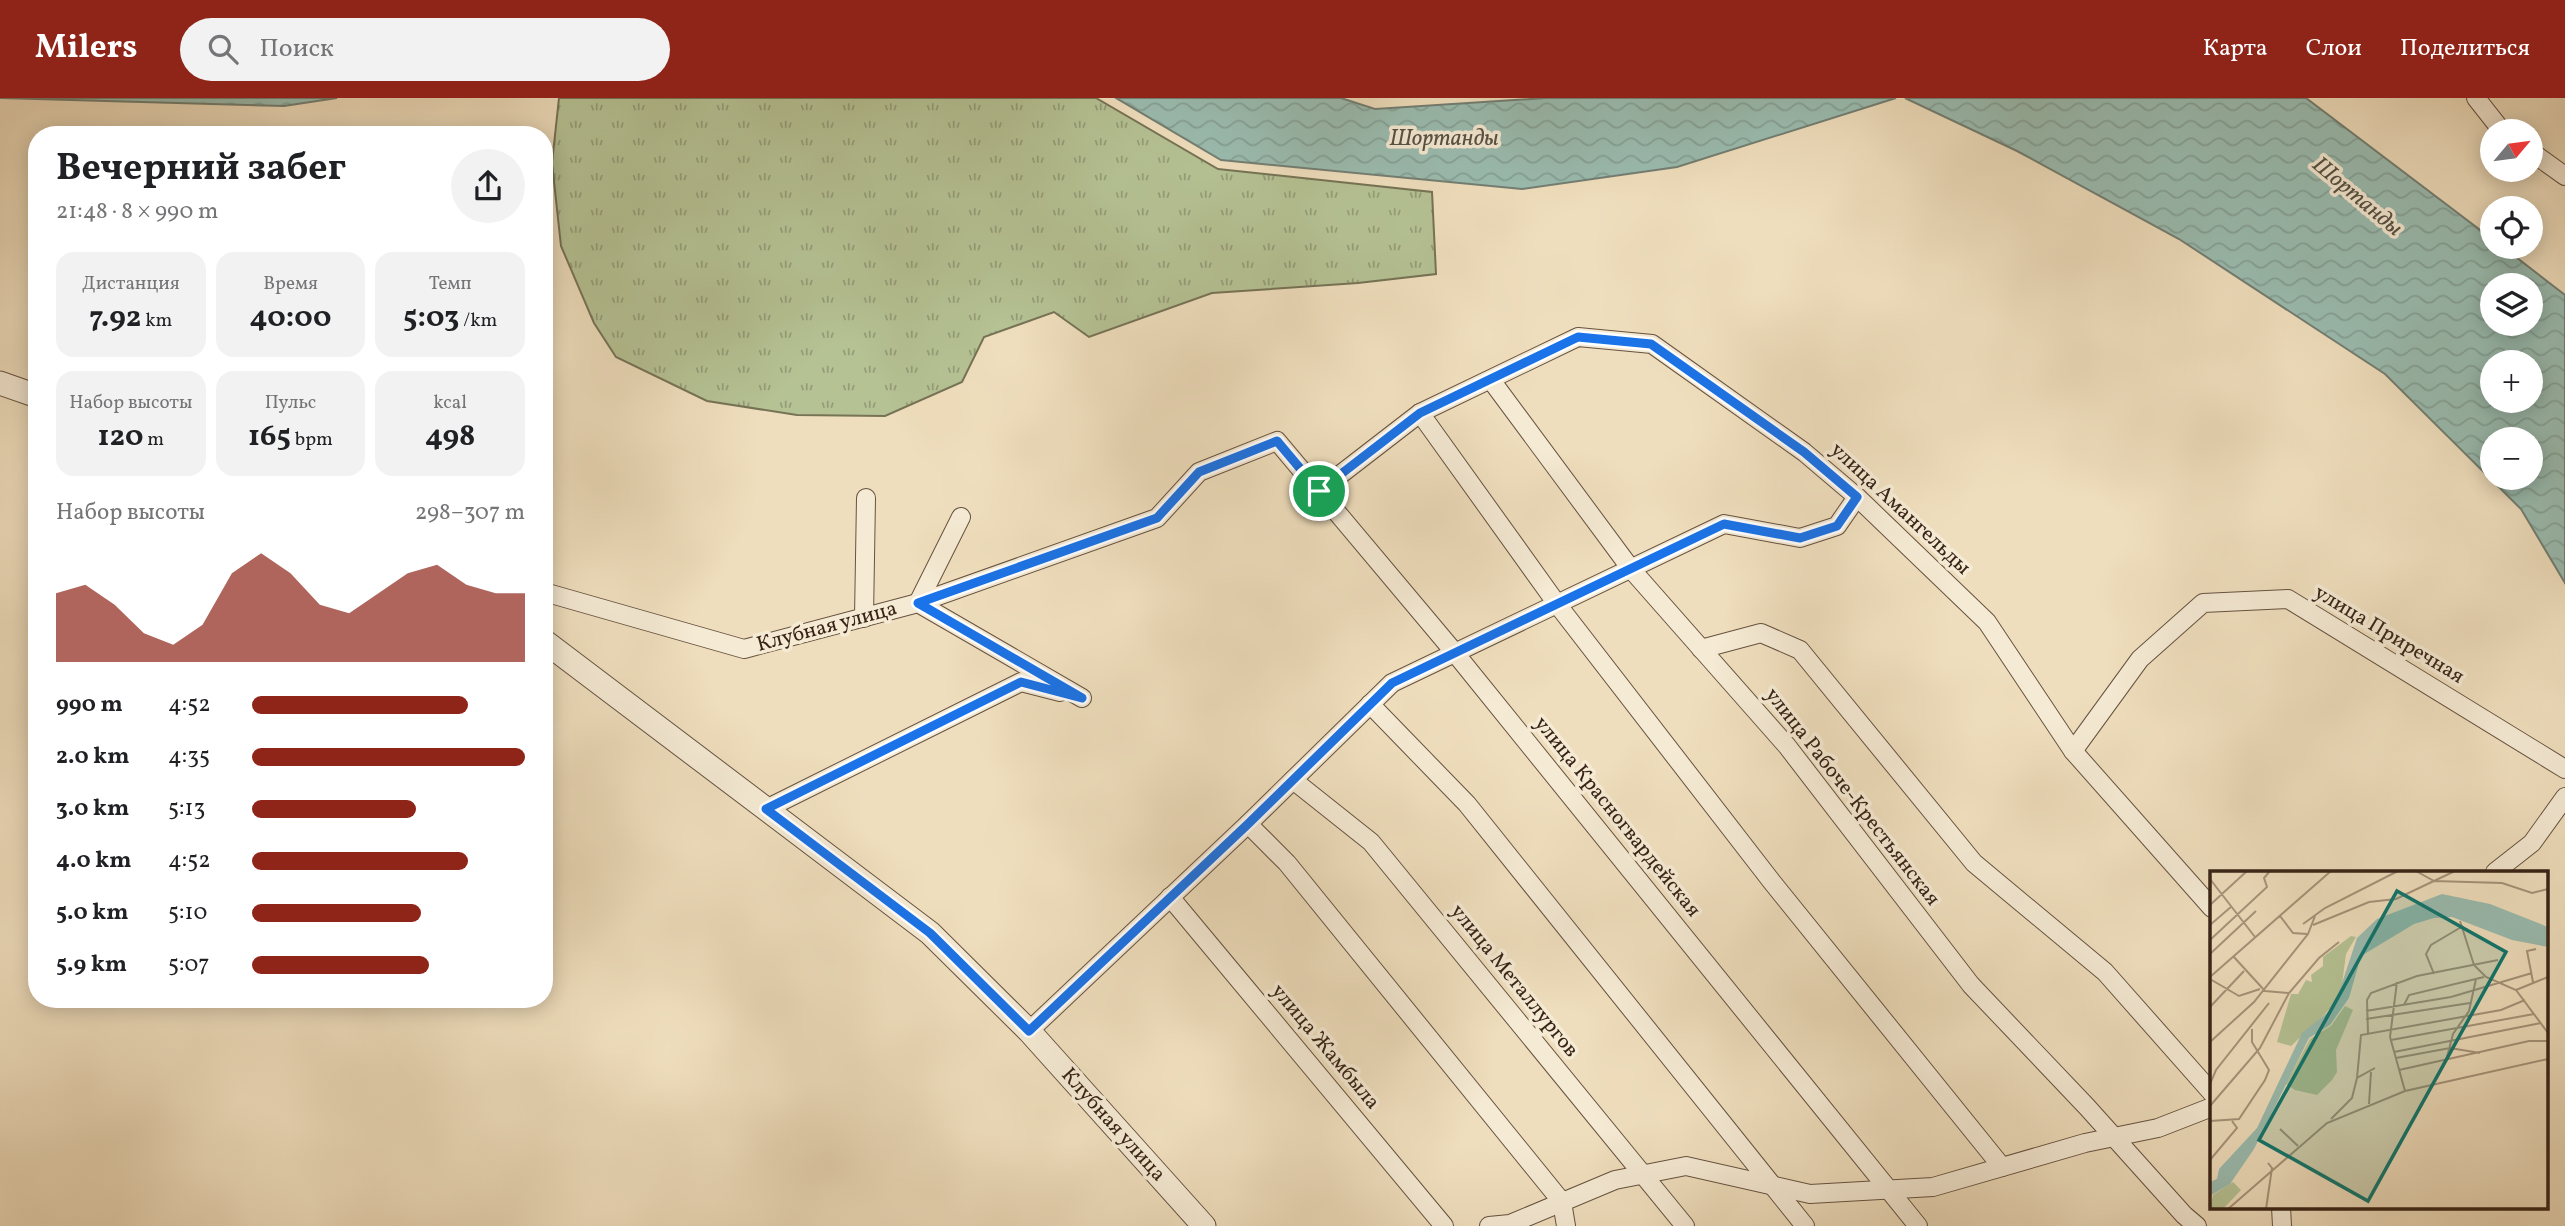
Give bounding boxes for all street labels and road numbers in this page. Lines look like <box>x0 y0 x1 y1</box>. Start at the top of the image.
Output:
street label: улица Амангельды <box>1823 436 1977 582</box>
street label: улица Приречная <box>2308 579 2470 691</box>
street label: Клубная улица <box>754 594 900 660</box>
street label: улица Рабоче-Крестьянская <box>1758 682 1946 912</box>
street label: улица Красногвардейская <box>1527 710 1707 924</box>
street label: улица Металлургов <box>1443 898 1585 1064</box>
street label: улица Жамбыла <box>1264 978 1386 1116</box>
street label: Клубная улица <box>1054 1062 1172 1188</box>

